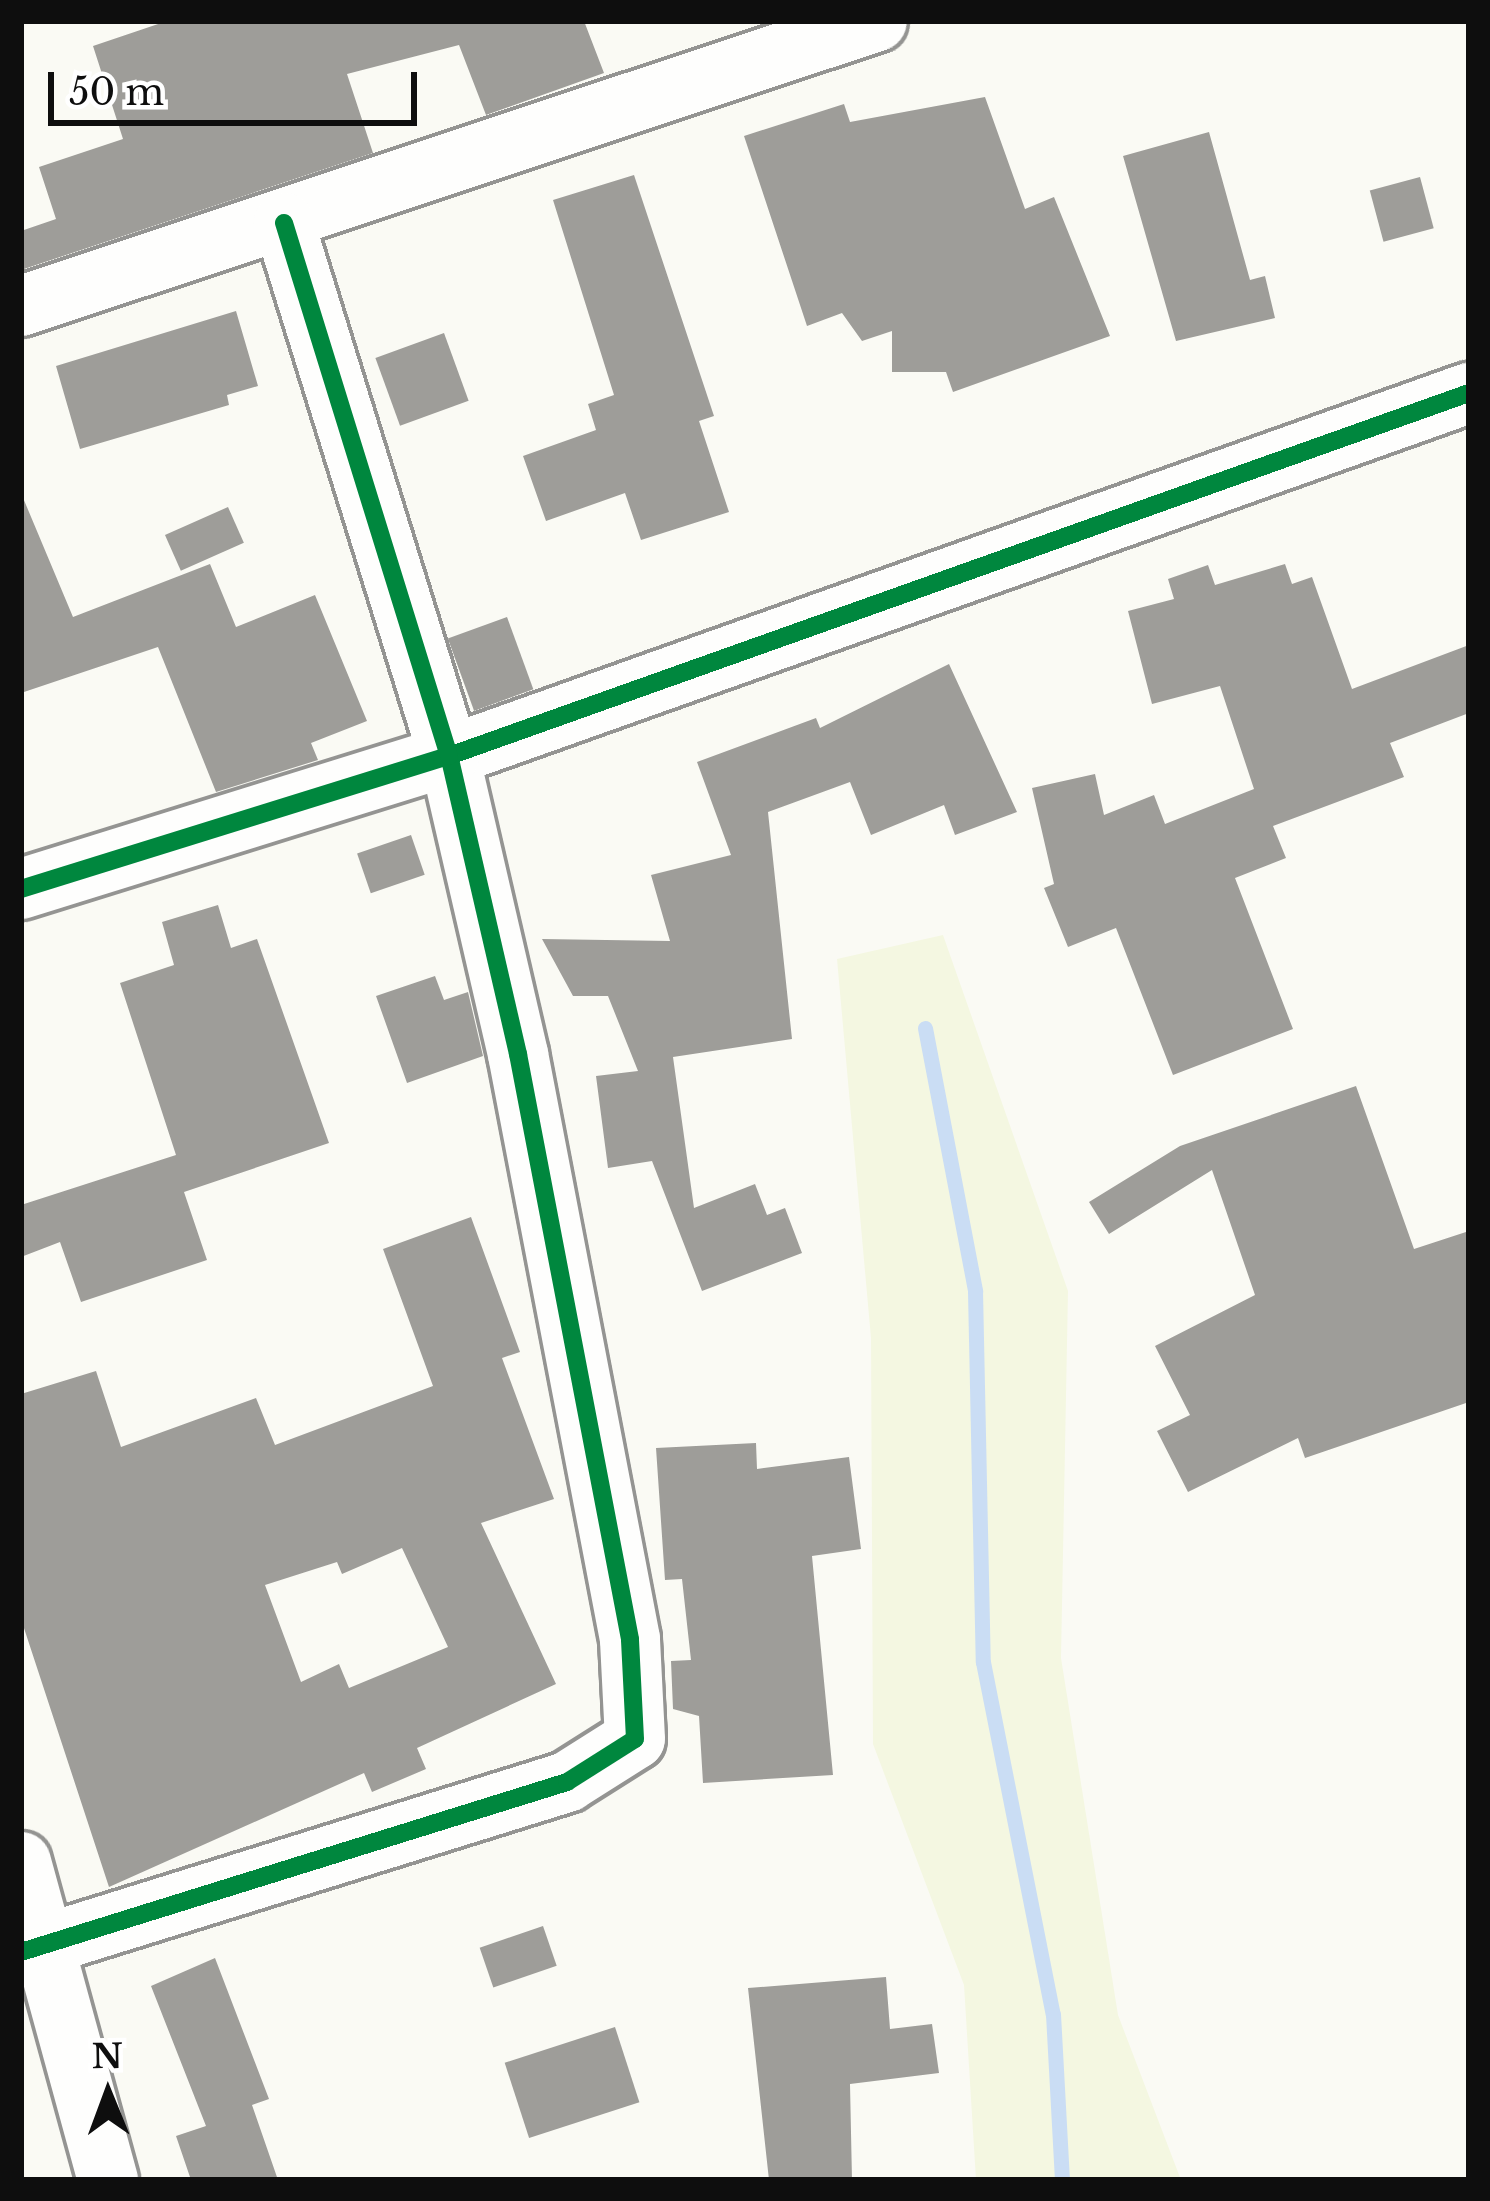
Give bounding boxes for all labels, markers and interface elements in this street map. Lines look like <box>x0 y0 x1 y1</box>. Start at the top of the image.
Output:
scale bar <box>54 48 423 122</box>
text: 50 m <box>69 70 164 115</box>
north arrow <box>48 2033 168 2153</box>
text: N <box>91 2036 123 2077</box>

